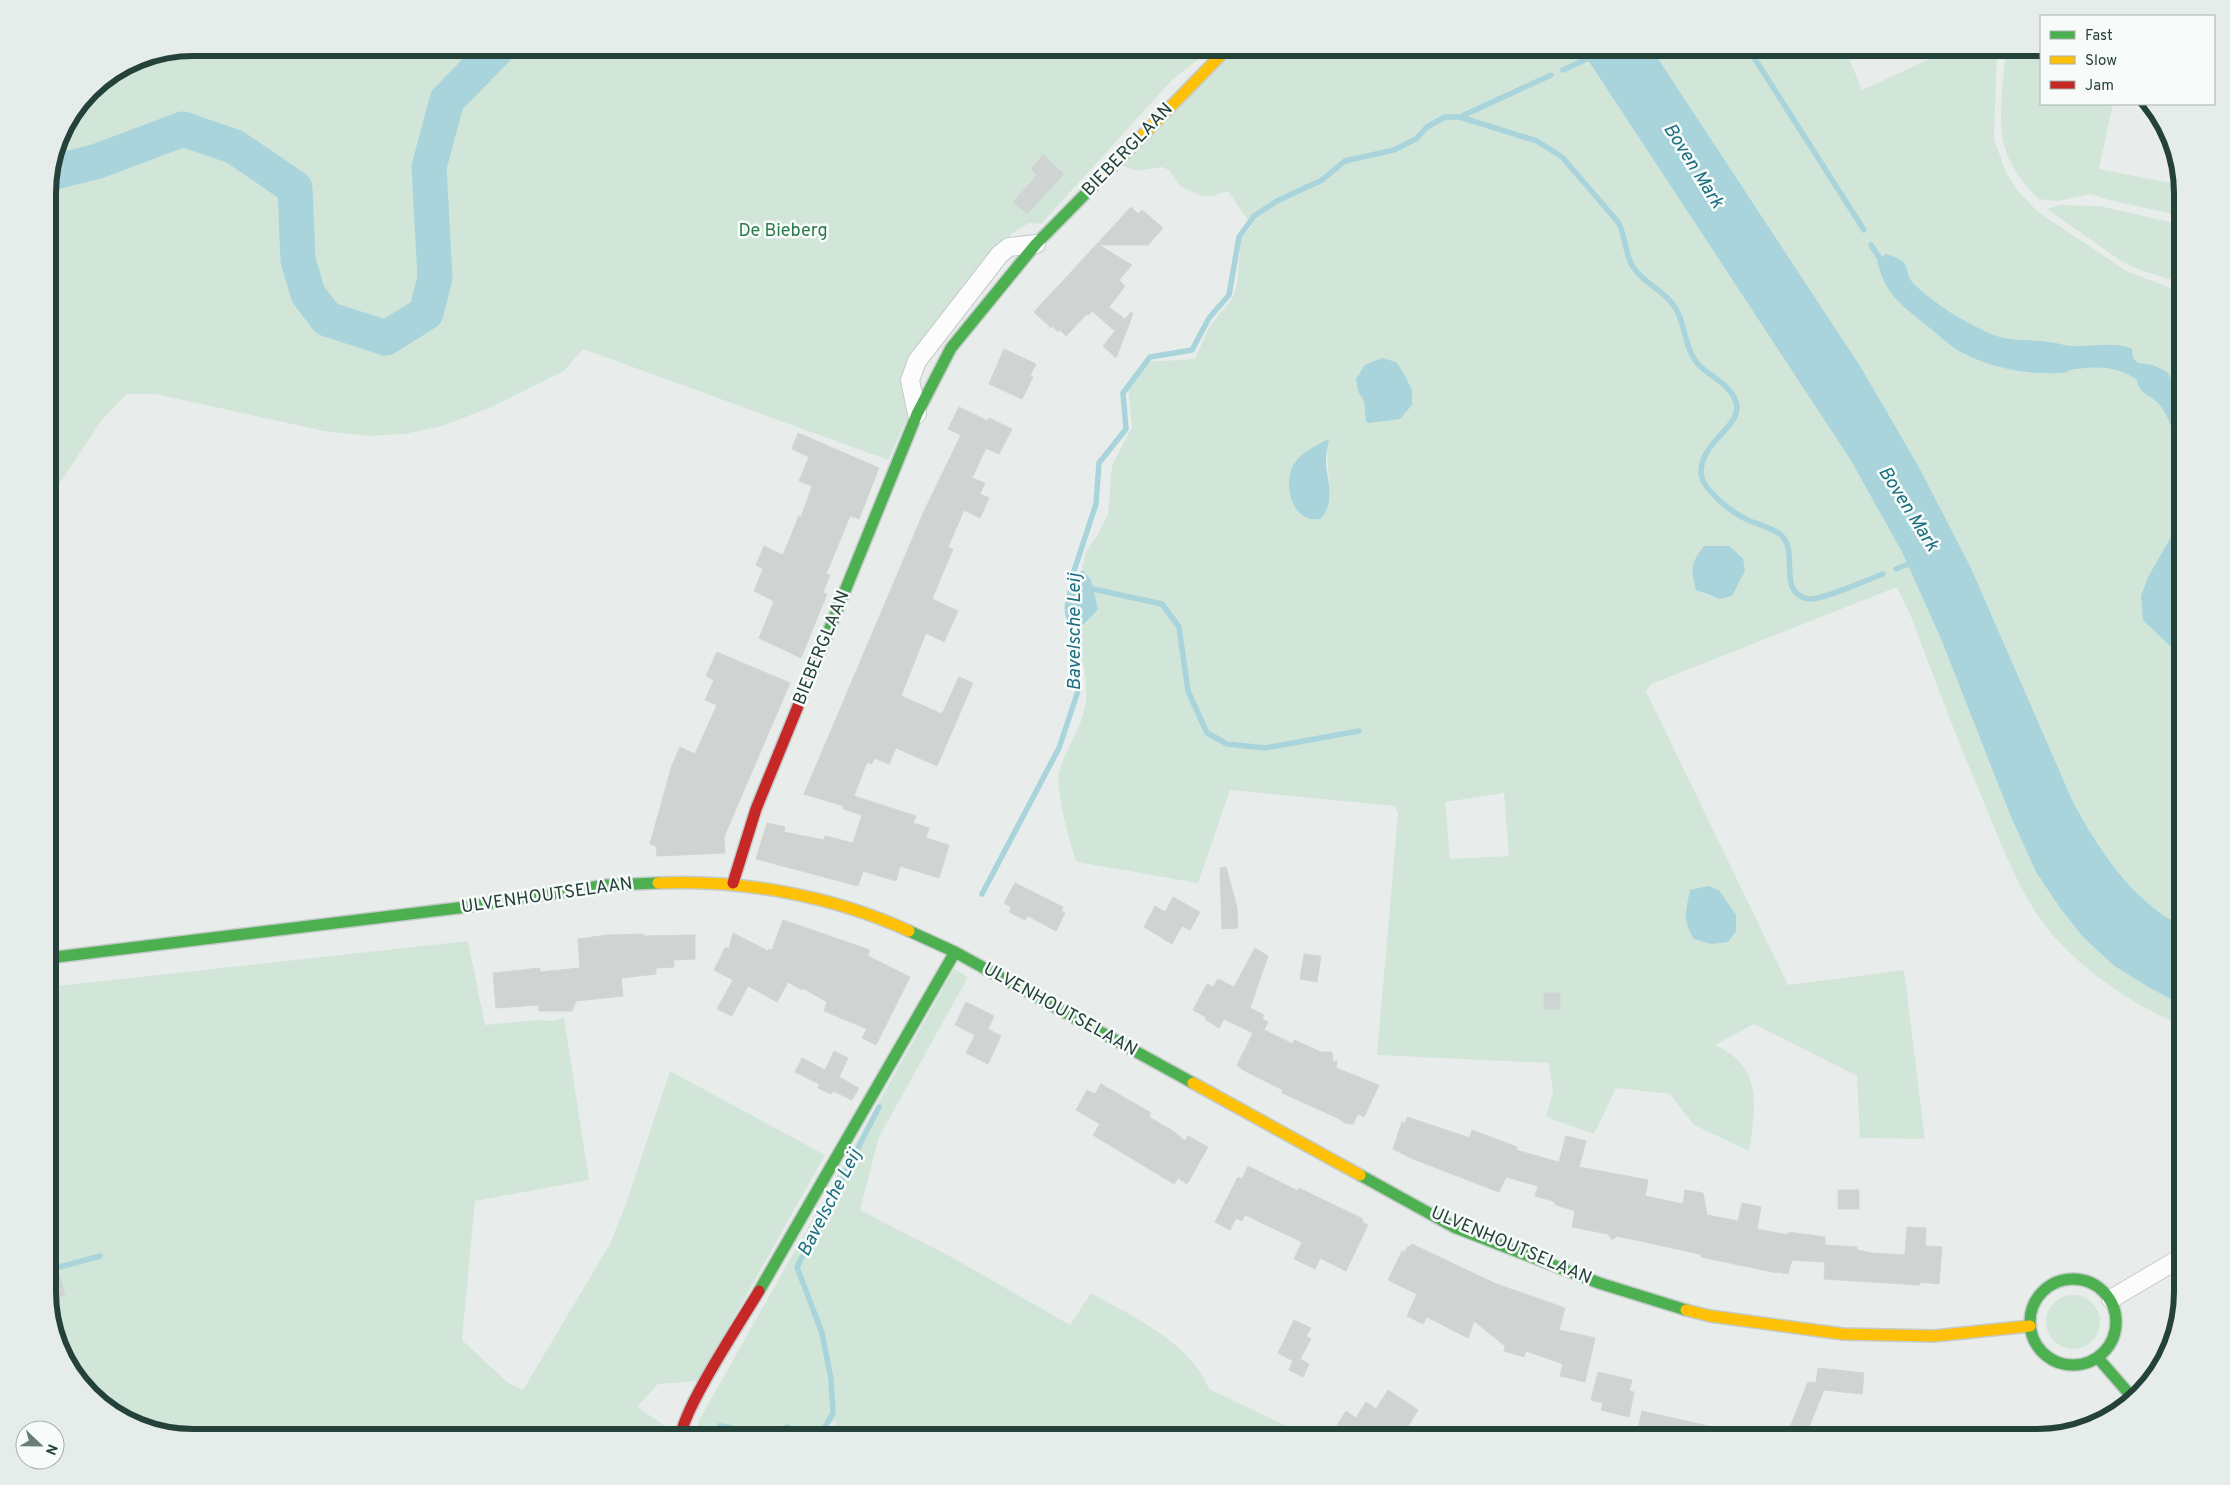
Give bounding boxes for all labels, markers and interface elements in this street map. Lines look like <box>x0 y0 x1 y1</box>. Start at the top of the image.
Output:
legend <box>2040 15 2215 105</box>
text: Fast <box>2085 27 2113 46</box>
text: Slow <box>2085 52 2117 71</box>
text: Jam <box>2085 77 2114 96</box>
street label: BIEBERGLAAN <box>1078 98 1178 202</box>
water label: Boven Mark <box>1657 119 1729 213</box>
park label: De Bieberg <box>738 220 828 243</box>
water label: Boven Mark <box>1872 462 1944 556</box>
water label: Bavelsche Leij <box>1063 572 1087 691</box>
street label: BIEBERGLAAN <box>789 587 855 709</box>
street label: ULVENHOUTSELAAN <box>460 873 634 919</box>
street label: ULVENHOUTSELAAN <box>979 958 1141 1062</box>
water label: Bavelsche Leij <box>793 1144 868 1261</box>
street label: ULVENHOUTSELAAN <box>1427 1202 1595 1290</box>
north arrow <box>15 1420 65 1470</box>
text: N <box>41 1441 60 1457</box>

